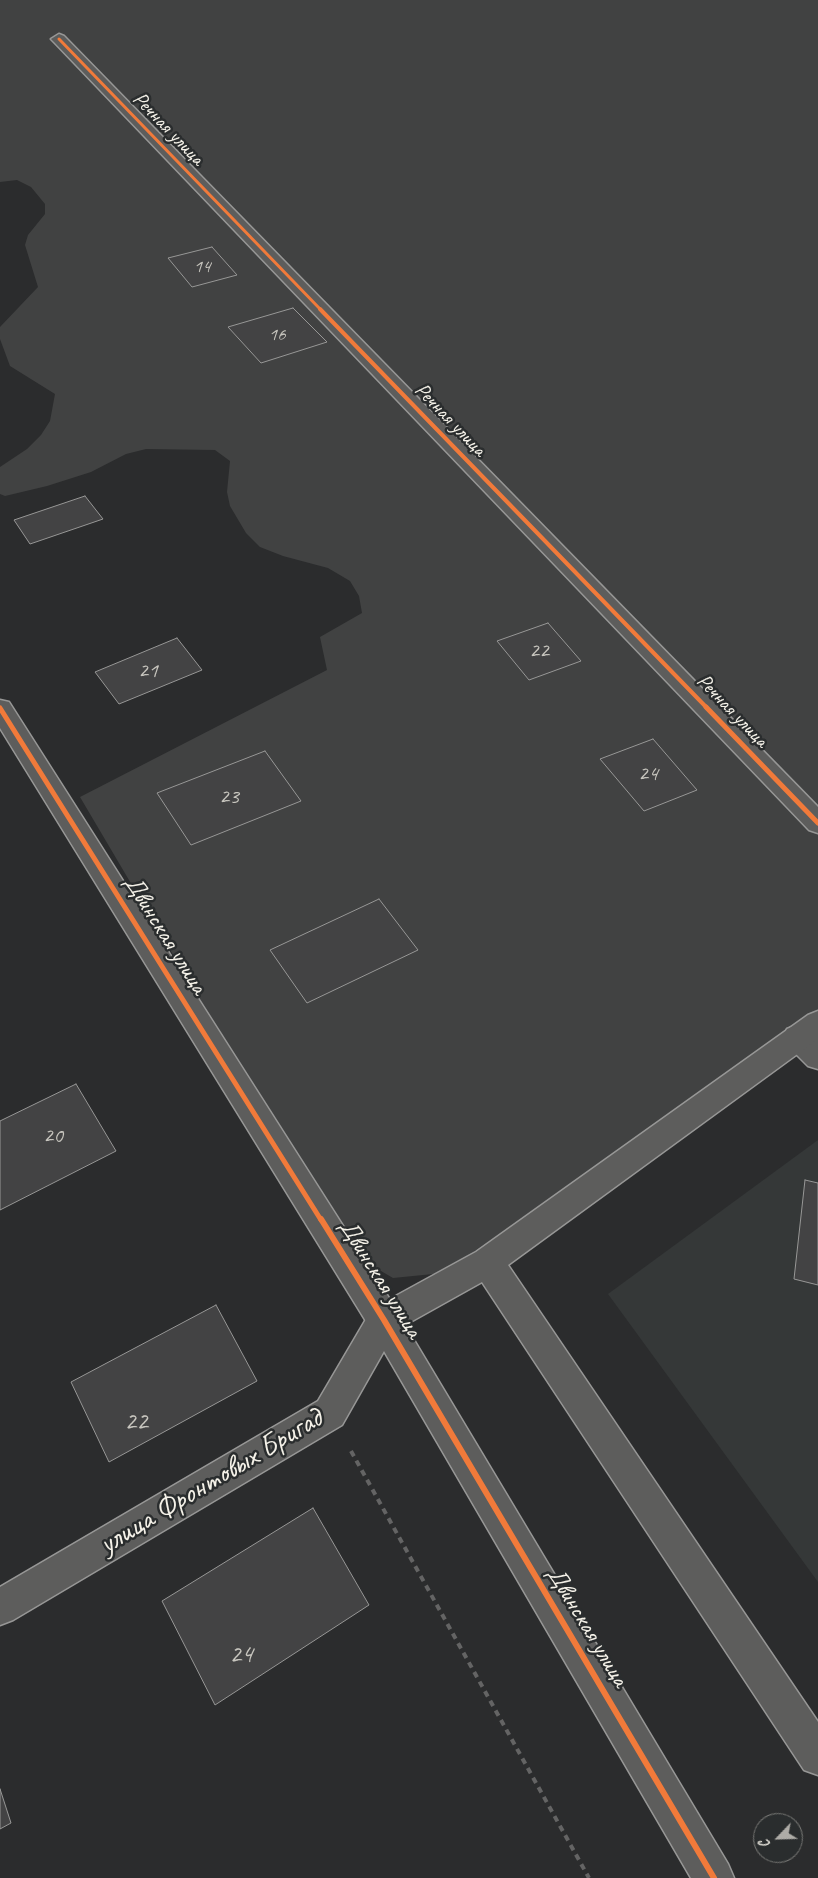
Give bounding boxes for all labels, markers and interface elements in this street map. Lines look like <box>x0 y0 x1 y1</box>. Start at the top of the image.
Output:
street label: Речная улица <box>127 87 209 171</box>
house number: 14 <box>193 256 211 278</box>
house number: 16 <box>268 324 286 346</box>
street label: Речная улица <box>409 378 491 462</box>
house number: 22 <box>529 638 549 664</box>
house number: 21 <box>138 658 158 684</box>
street label: Речная улица <box>691 669 773 753</box>
house number: 24 <box>638 761 658 787</box>
house number: 23 <box>219 784 239 810</box>
street label: Двинская улица <box>116 870 214 1000</box>
house number: 20 <box>43 1123 63 1149</box>
street label: Двинская улица <box>331 1214 429 1344</box>
street label: улица Фронтовых Бригад <box>93 1401 329 1563</box>
house number: 22 <box>124 1406 148 1438</box>
street label: Двинская улица <box>539 1561 635 1693</box>
house number: 24 <box>229 1639 253 1671</box>
north arrow <box>753 1813 803 1863</box>
text: С <box>756 1837 774 1850</box>

